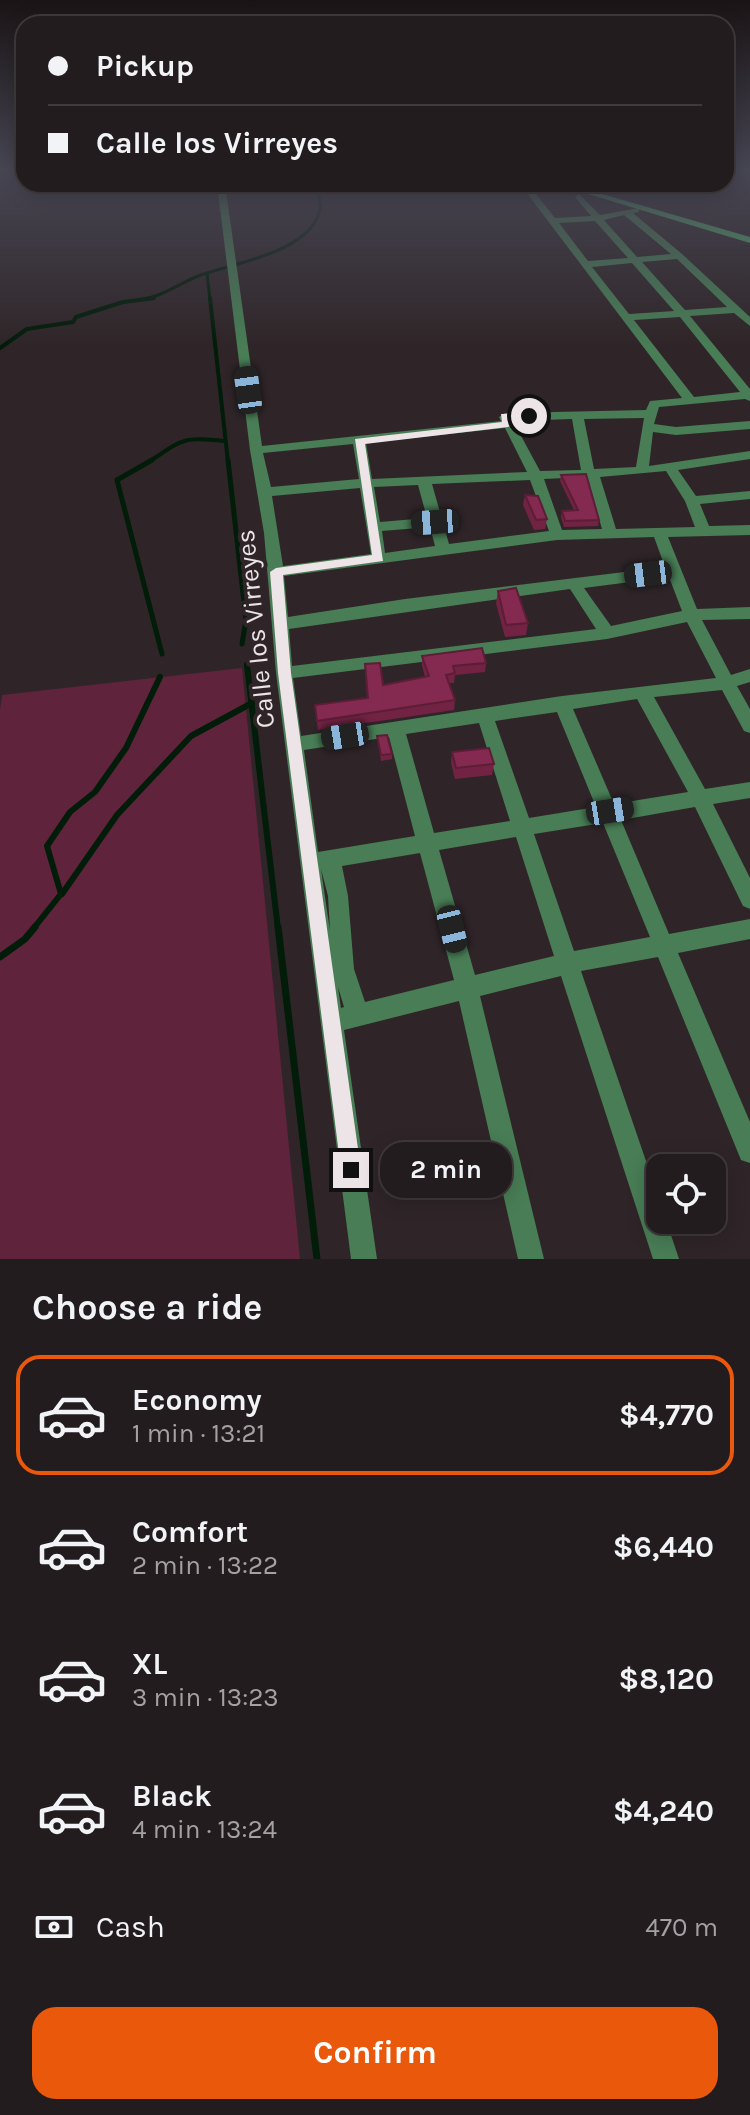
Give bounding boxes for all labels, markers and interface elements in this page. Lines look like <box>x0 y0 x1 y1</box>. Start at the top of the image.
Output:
text: Pickup <box>96 48 194 84</box>
text: Calle los Virreyes <box>96 125 338 161</box>
car <box>233 365 263 415</box>
route start <box>511 398 547 434</box>
car <box>410 508 460 536</box>
street label: Calle los Virreyes <box>230 528 281 730</box>
car <box>623 559 673 589</box>
car <box>319 720 371 752</box>
car <box>584 795 636 827</box>
car <box>435 903 469 955</box>
callout: 2 min <box>379 1142 511 1198</box>
route end <box>333 1152 369 1188</box>
text: 2 min <box>410 1154 482 1185</box>
map controls <box>646 1154 726 1234</box>
button: locate <box>646 1154 726 1234</box>
text: Choose a ride <box>32 1286 262 1328</box>
icon: car <box>36 1379 108 1451</box>
text: Economy <box>132 1382 262 1418</box>
text: $4,770 <box>619 1397 714 1433</box>
text: 1 min · 13:21 <box>132 1418 265 1449</box>
icon: car <box>36 1511 108 1583</box>
text: Comfort <box>132 1514 248 1550</box>
text: $6,440 <box>613 1529 714 1565</box>
text: 2 min · 13:22 <box>132 1550 278 1581</box>
icon: car <box>36 1643 108 1715</box>
text: XL <box>132 1646 167 1682</box>
text: $8,120 <box>619 1661 714 1697</box>
text: 3 min · 13:23 <box>132 1682 279 1713</box>
icon: car <box>36 1775 108 1847</box>
text: Black <box>132 1778 212 1814</box>
text: $4,240 <box>613 1793 714 1829</box>
text: 4 min · 13:24 <box>132 1814 277 1845</box>
icon: cash <box>32 1905 76 1949</box>
text: Cash <box>96 1909 165 1945</box>
text: 470 m <box>645 1912 718 1943</box>
button: Confirm <box>32 2007 718 2099</box>

